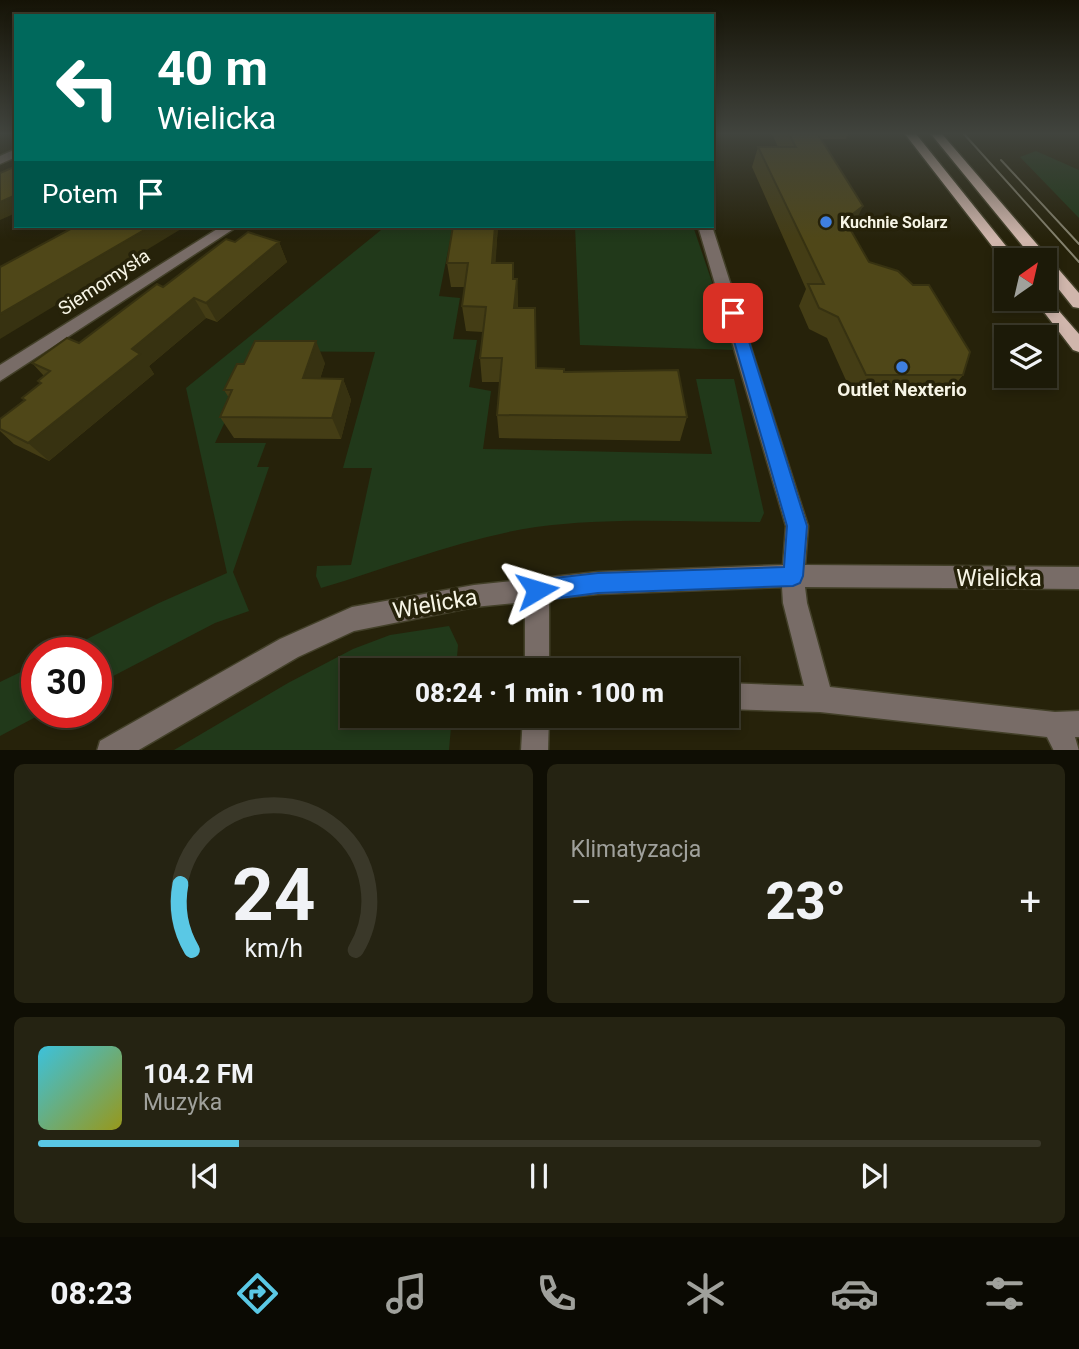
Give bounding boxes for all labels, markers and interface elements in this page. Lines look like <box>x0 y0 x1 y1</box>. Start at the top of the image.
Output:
text: 40 m <box>157 40 268 97</box>
icon: left <box>42 42 133 133</box>
text: Wielicka <box>157 99 276 137</box>
icon: arrive <box>132 175 170 213</box>
text: Potem <box>42 179 118 209</box>
place label: Kuchnie Solarz <box>840 213 948 232</box>
marker: Kuchnie Solarz <box>818 214 834 230</box>
street label: Siemomysła <box>54 244 154 320</box>
north arrow <box>994 248 1057 312</box>
map controls <box>994 248 1057 388</box>
pin <box>703 283 763 343</box>
icon: arrive <box>714 294 752 332</box>
button: layers <box>994 325 1057 388</box>
marker: Outlet Nexterio <box>894 359 910 375</box>
place label: Outlet Nexterio <box>837 378 967 401</box>
position arrow <box>500 553 574 627</box>
street label: Wielicka <box>956 565 1042 592</box>
street label: Wielicka <box>391 583 479 625</box>
speed limit sign: 30 <box>21 637 112 728</box>
text: 08:24 · 1 min · 100 m <box>415 678 664 708</box>
text: Klimatyzacja <box>571 836 701 863</box>
text: 24 <box>231 852 315 938</box>
text: 23° <box>766 871 846 932</box>
text: − <box>571 880 592 924</box>
text: + <box>1019 880 1041 924</box>
text: km/h <box>244 933 303 962</box>
text: 104.2 FM <box>143 1059 254 1089</box>
text: Muzyka <box>143 1089 222 1116</box>
icon: previous <box>186 1157 224 1195</box>
icon: pause <box>520 1157 558 1195</box>
icon: next <box>855 1157 893 1195</box>
icon: directions <box>233 1269 282 1318</box>
icon: music <box>382 1269 431 1318</box>
icon: phone <box>532 1269 581 1318</box>
icon: climate <box>681 1269 730 1318</box>
icon: car <box>830 1269 879 1318</box>
icon: filters <box>980 1269 1029 1318</box>
text: 08:23 <box>50 1274 133 1312</box>

